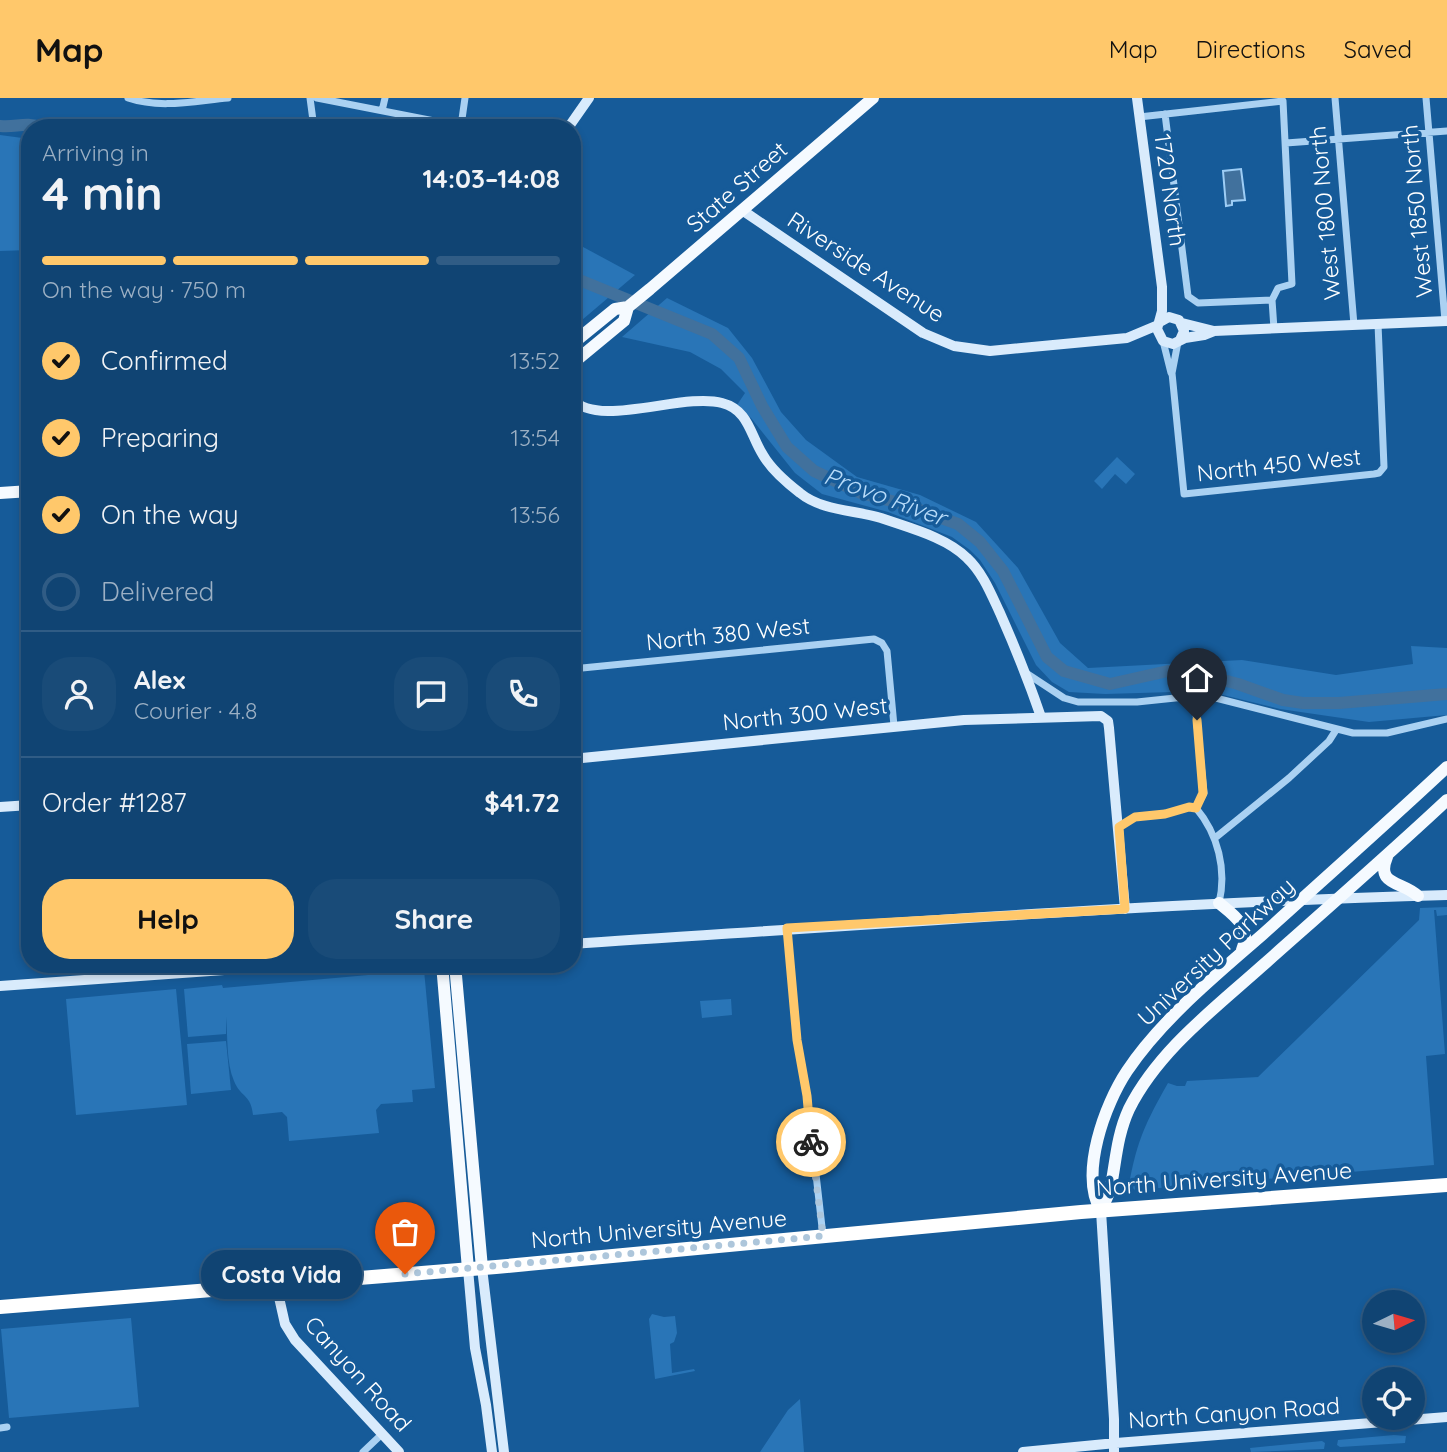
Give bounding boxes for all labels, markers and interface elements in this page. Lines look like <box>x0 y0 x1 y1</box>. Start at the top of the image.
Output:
text: Map <box>35 29 103 70</box>
text: Map <box>1109 34 1158 64</box>
text: Directions <box>1196 34 1306 64</box>
text: Saved <box>1344 34 1412 64</box>
street label: West 1850 North <box>1394 123 1439 299</box>
street label: West 1800 North <box>1302 125 1347 301</box>
street label: 1720 North <box>1148 132 1193 248</box>
street label: State Street <box>680 135 793 238</box>
text: Arriving in <box>42 138 149 167</box>
text: 14:03–14:08 <box>422 162 560 195</box>
text: 4 min <box>42 164 163 222</box>
street label: Riverside Avenue <box>782 205 950 328</box>
text: On the way · 750 m <box>42 275 246 304</box>
icon: check <box>42 342 80 380</box>
text: Confirmed <box>101 344 228 377</box>
text: 13:52 <box>510 346 560 375</box>
icon: check <box>42 419 80 457</box>
text: Preparing <box>101 421 219 454</box>
text: 13:54 <box>510 423 560 452</box>
street label: North 450 West <box>1195 441 1363 488</box>
water label: Provo River <box>820 460 953 533</box>
icon: check <box>42 496 80 534</box>
text: On the way <box>101 498 239 531</box>
text: 13:56 <box>510 500 560 529</box>
text: Delivered <box>101 575 214 608</box>
street label: North 380 West <box>645 610 811 657</box>
pin <box>1167 648 1227 720</box>
button: person <box>42 657 116 731</box>
button: chat <box>394 657 468 731</box>
button: phone <box>486 657 560 731</box>
icon: home <box>1178 659 1216 697</box>
text: Alex <box>134 663 185 696</box>
street label: North 300 West <box>721 690 889 737</box>
text: Courier · 4.8 <box>134 696 257 725</box>
text: Order #1287 <box>42 786 187 819</box>
text: $41.72 <box>484 786 560 819</box>
street label: University Parkway <box>1131 871 1300 1032</box>
button: Help <box>42 879 294 959</box>
button: Share <box>308 879 560 959</box>
courier <box>776 1107 846 1177</box>
icon: bike <box>792 1123 830 1161</box>
street label: North University Avenue <box>1095 1155 1353 1202</box>
pin <box>375 1202 435 1274</box>
street label: North University Avenue <box>530 1203 788 1254</box>
icon: bag <box>386 1213 424 1251</box>
callout: Costa Vida <box>202 1250 363 1298</box>
text: Costa Vida <box>221 1260 342 1289</box>
north arrow <box>1362 1290 1424 1353</box>
map controls <box>1362 1290 1425 1430</box>
street label: Canyon Road <box>299 1310 418 1437</box>
button: locate <box>1362 1367 1425 1430</box>
street label: North Canyon Road <box>1127 1391 1341 1434</box>

